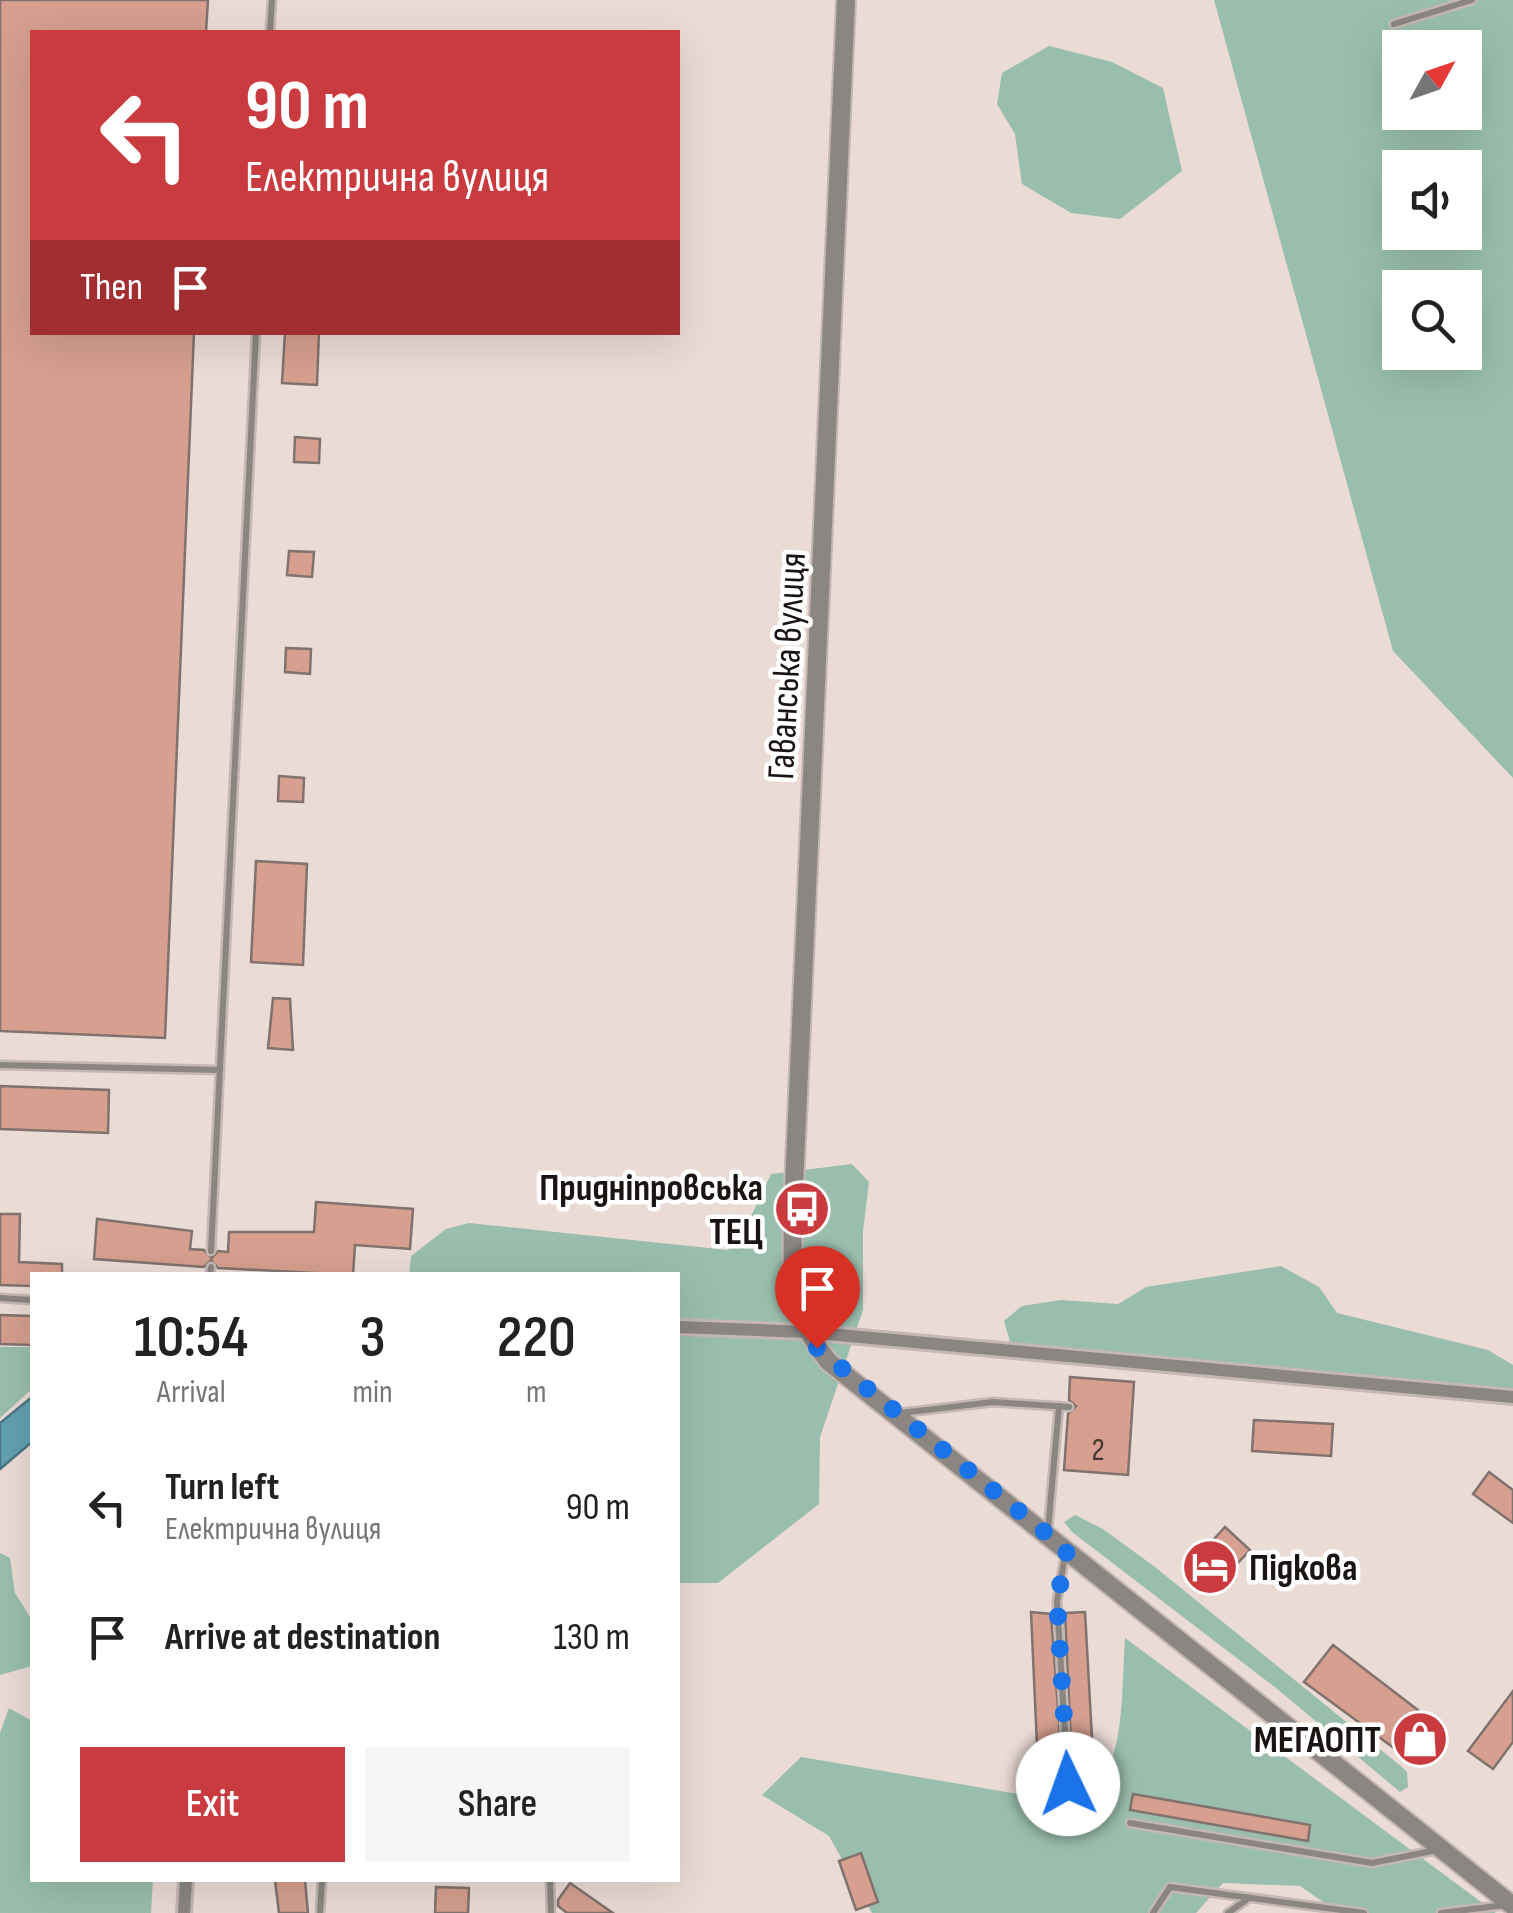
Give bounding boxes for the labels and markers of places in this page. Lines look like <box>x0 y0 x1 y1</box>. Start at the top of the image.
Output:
place label: Придніпровська ТЕЦ <box>539 1166 763 1255</box>
bus stop icon: Придніпровська ТЕЦ <box>772 1179 832 1239</box>
pin <box>775 1246 860 1349</box>
hotel icon: Підкова <box>1180 1537 1240 1597</box>
place label: Підкова <box>1249 1546 1357 1591</box>
shop icon: МЕГАОПТ <box>1390 1709 1450 1769</box>
place label: МЕГАОПТ <box>1254 1718 1381 1763</box>

